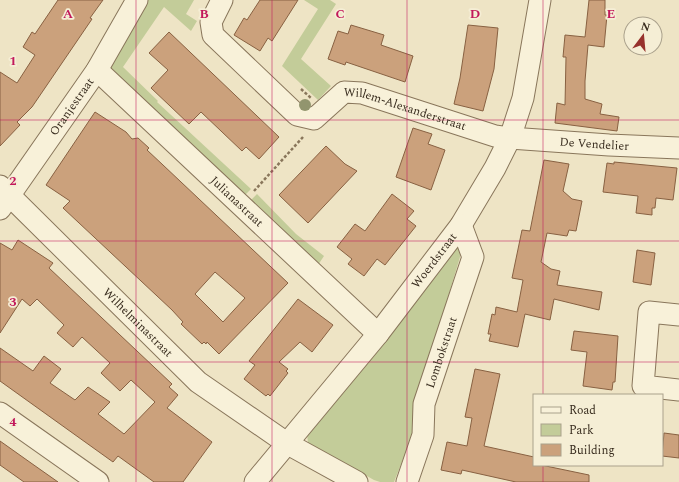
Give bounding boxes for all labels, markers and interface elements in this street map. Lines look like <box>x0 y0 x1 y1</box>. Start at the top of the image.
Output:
text: A <box>63 4 73 24</box>
text: B <box>199 4 209 24</box>
text: C <box>335 4 345 24</box>
text: D <box>470 4 480 24</box>
text: E <box>607 4 616 24</box>
north arrow <box>623 16 663 56</box>
text: N <box>639 17 652 36</box>
text: 1 <box>9 51 17 71</box>
street label: Oranjestraat <box>45 74 99 140</box>
street label: Willem-Alexanderstraat <box>343 83 469 136</box>
street label: De Vendelier <box>559 133 630 156</box>
text: 2 <box>9 171 17 191</box>
street label: Julianastraat <box>205 172 268 232</box>
street label: Woerdstraat <box>407 229 462 293</box>
street label: Wilhelminastraat <box>98 284 177 362</box>
text: 3 <box>9 292 17 312</box>
street label: Lombokstraat <box>421 314 462 391</box>
legend <box>533 394 663 466</box>
text: Road <box>569 401 596 420</box>
text: 4 <box>9 412 17 432</box>
text: Park <box>569 421 594 440</box>
text: Building <box>569 441 615 460</box>

